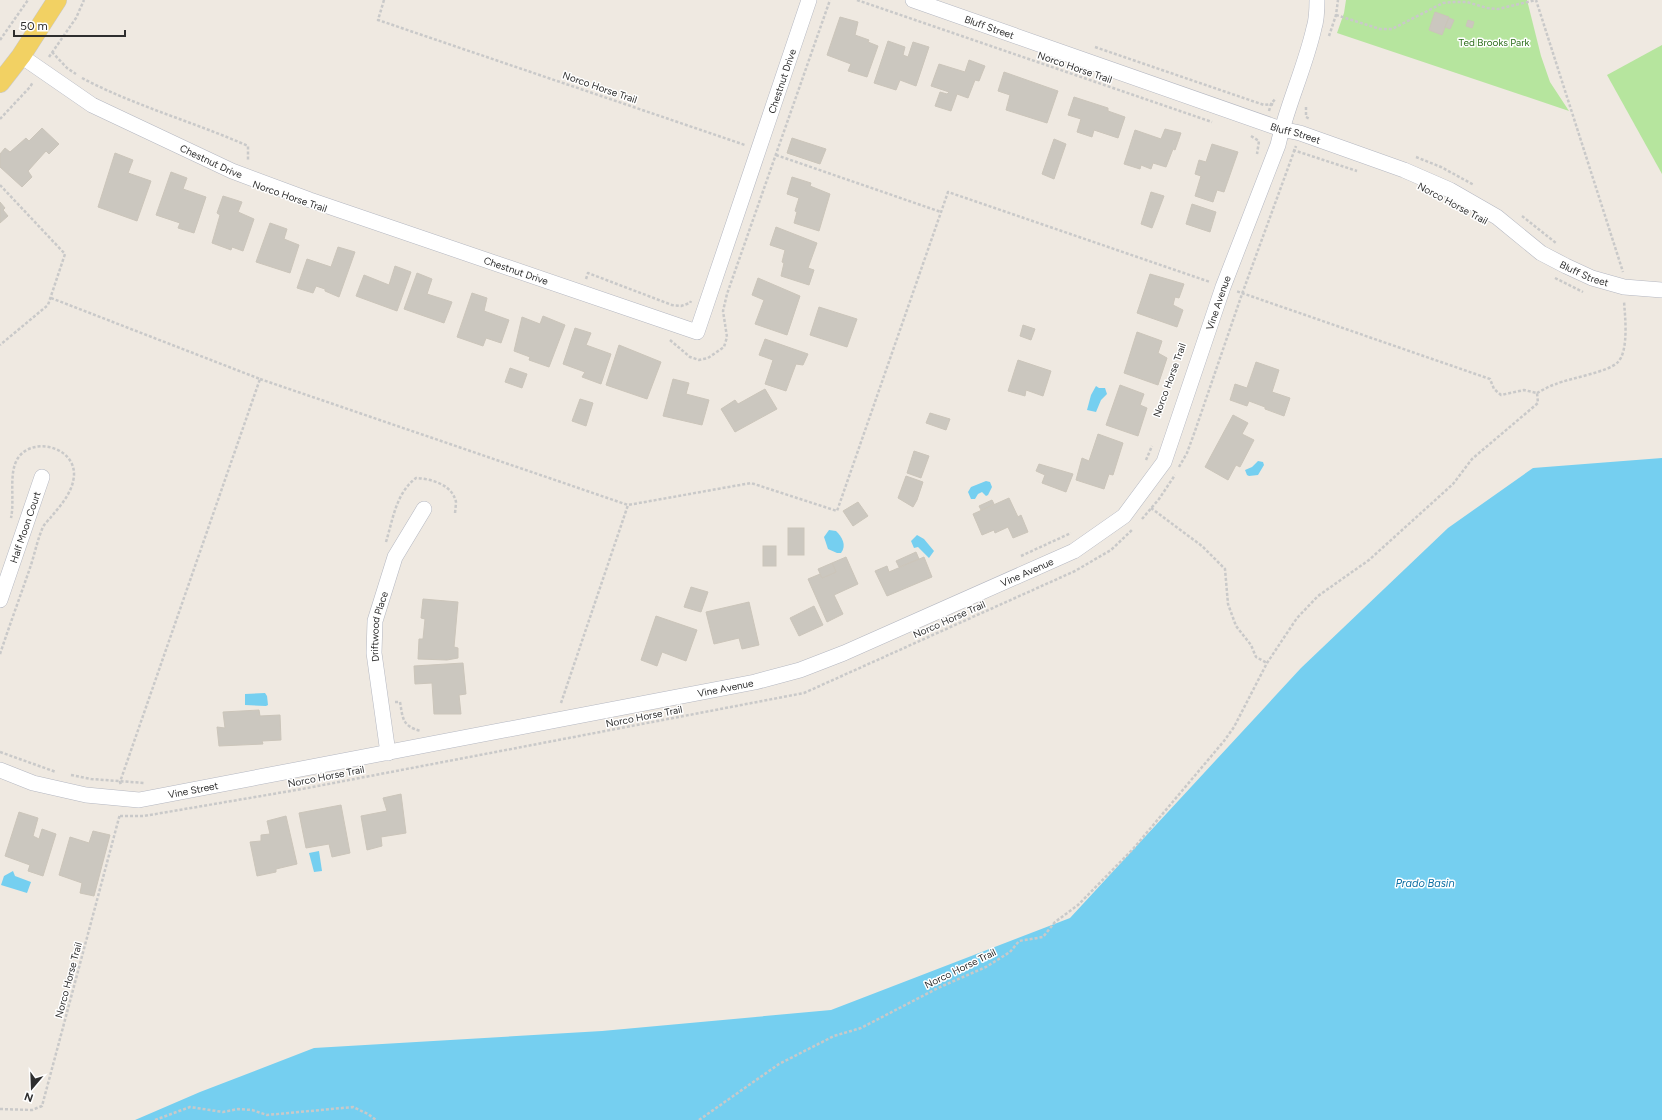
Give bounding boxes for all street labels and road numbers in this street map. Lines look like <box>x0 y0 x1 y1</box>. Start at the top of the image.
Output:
street label: Bluff Street <box>963 13 1016 42</box>
street label: Chestnut Drive <box>765 47 799 115</box>
street label: Norco Horse Trail <box>1036 49 1114 86</box>
street label: Norco Horse Trail <box>561 69 639 106</box>
street label: Bluff Street <box>1268 120 1323 147</box>
street label: Chestnut Drive <box>178 141 245 181</box>
street label: Norco Horse Trail <box>251 178 329 215</box>
street label: Norco Horse Trail <box>1415 179 1490 227</box>
street label: Chestnut Drive <box>482 254 550 288</box>
street label: Bluff Street <box>1557 258 1610 289</box>
street label: Vine Avenue <box>1203 273 1234 332</box>
street label: Norco Horse Trail <box>1150 341 1189 419</box>
street label: Half Moon Court <box>7 490 44 565</box>
street label: Vine Avenue <box>998 555 1056 590</box>
street label: Driftwood Place <box>368 589 391 663</box>
street label: Norco Horse Trail <box>911 598 987 641</box>
street label: Vine Avenue <box>696 676 755 700</box>
street label: Norco Horse Trail <box>605 703 684 730</box>
street label: Norco Horse Trail <box>287 763 366 790</box>
street label: Vine Street <box>167 779 219 801</box>
street label: Norco Horse Trail <box>52 941 85 1019</box>
street label: Norco Horse Trail <box>922 946 998 991</box>

